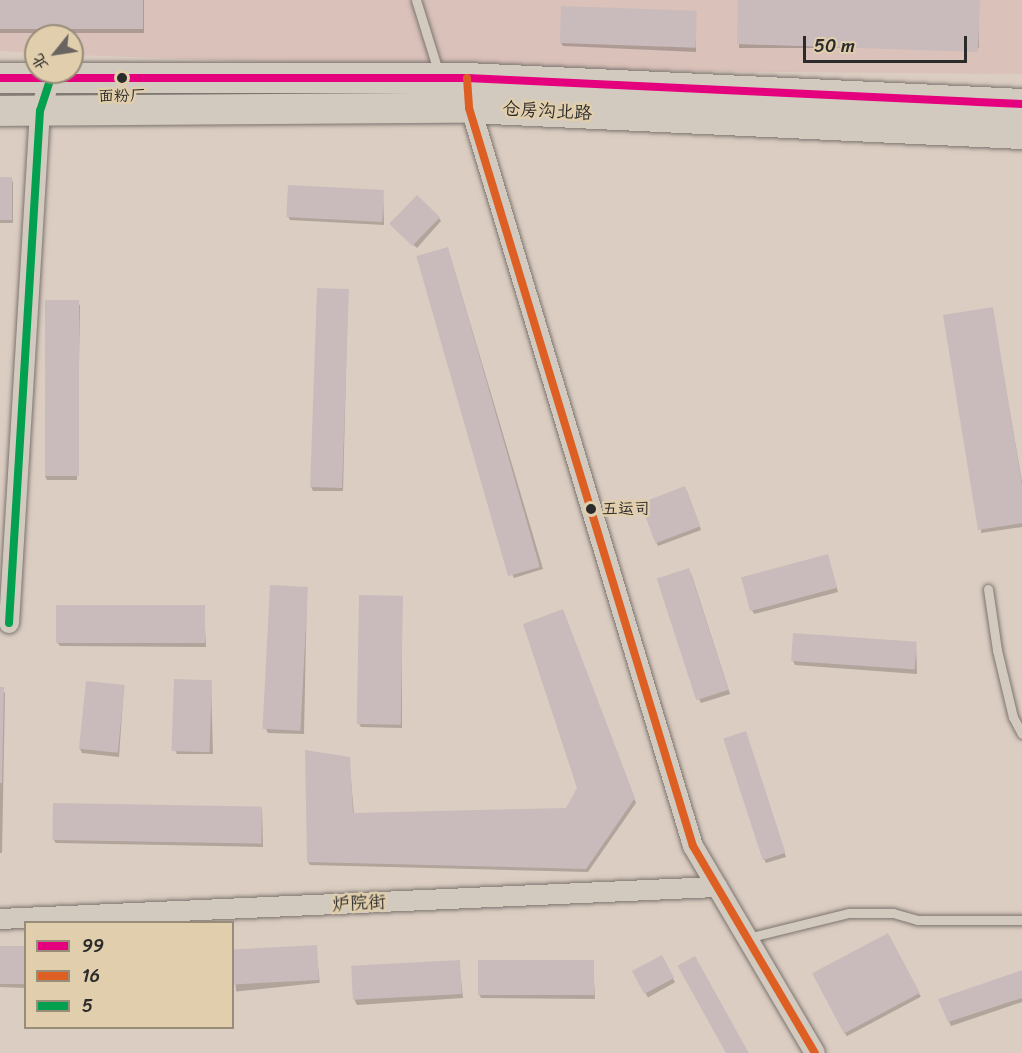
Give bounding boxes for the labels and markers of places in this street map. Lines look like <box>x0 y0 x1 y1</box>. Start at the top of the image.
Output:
marker: 面粉厂 <box>116 72 128 84</box>
place label: 面粉厂 <box>98 86 146 106</box>
place label: 五运司 <box>602 499 650 519</box>
marker: 五运司 <box>585 503 597 515</box>

